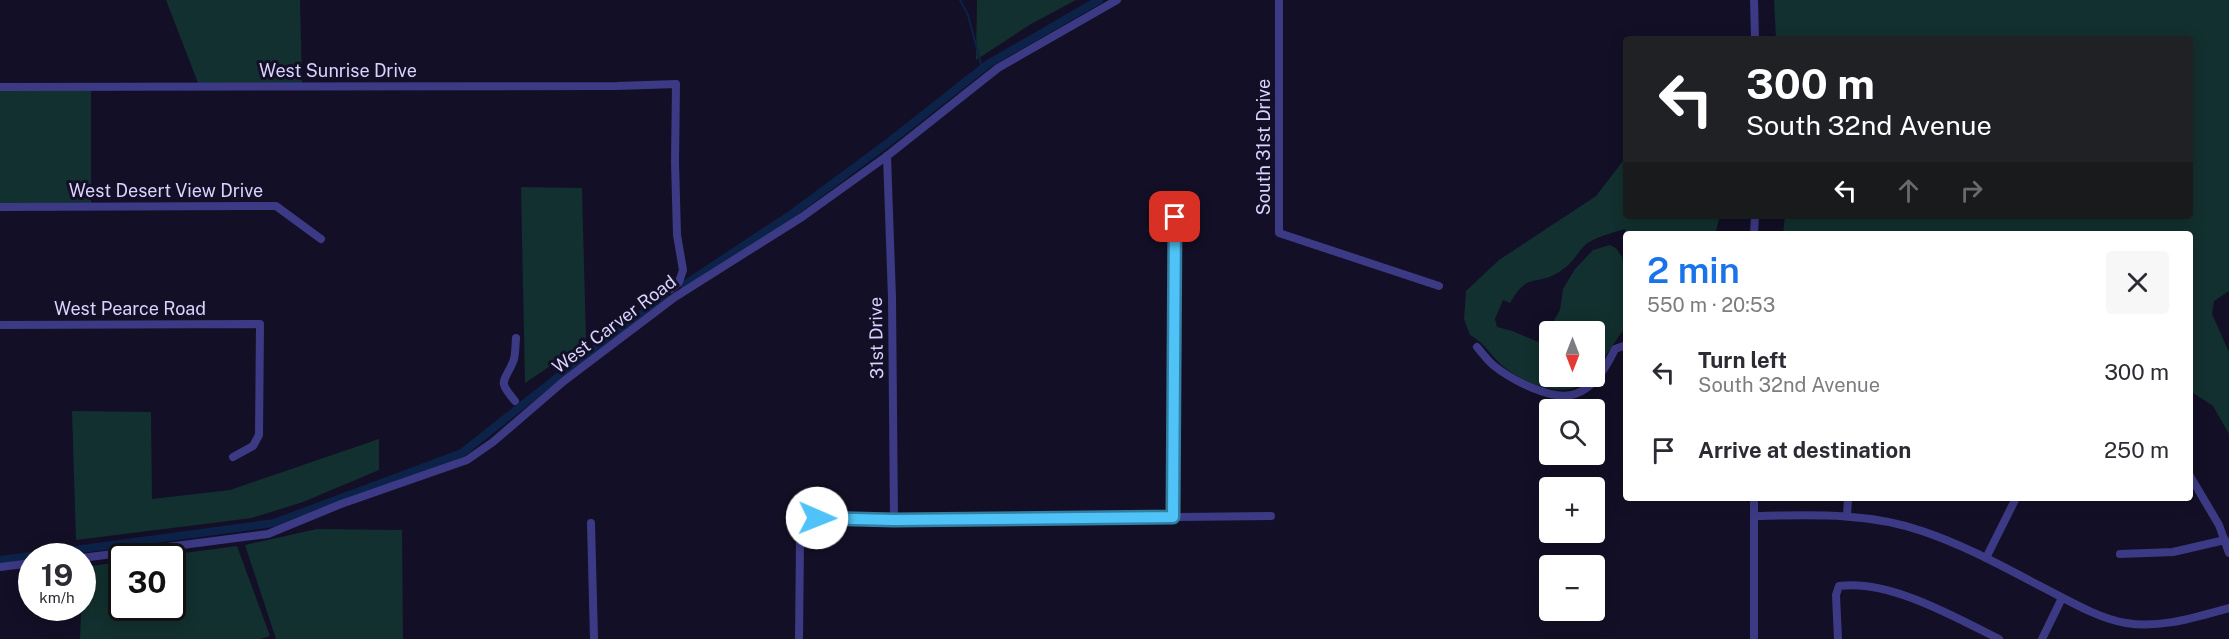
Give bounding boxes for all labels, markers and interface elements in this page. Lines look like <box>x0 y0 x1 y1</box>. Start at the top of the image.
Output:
text: 300 m <box>1746 59 1875 108</box>
street label: West Sunrise Drive <box>259 60 417 81</box>
icon: left <box>1647 60 1725 138</box>
street label: South 31st Drive <box>1253 79 1274 215</box>
text: South 32nd Avenue <box>1746 109 1992 141</box>
icon: left <box>1829 174 1862 207</box>
icon: ahead <box>1892 174 1925 207</box>
icon: right <box>1955 174 1988 207</box>
street label: West Desert View Drive <box>69 180 263 201</box>
pin <box>1149 191 1200 242</box>
icon: arrive <box>1158 200 1191 233</box>
text: 2 min <box>1647 249 1740 291</box>
button: close <box>2106 251 2169 314</box>
street label: West Carver Road <box>548 271 680 377</box>
text: 550 m · 20:53 <box>1647 293 1775 317</box>
street label: 31st Drive <box>865 297 887 379</box>
street label: West Pearce Road <box>54 298 206 319</box>
north arrow <box>1539 321 1605 387</box>
map controls <box>1539 321 1605 621</box>
text: Turn left <box>1698 347 1787 373</box>
icon: left <box>1647 356 1680 389</box>
text: 300 m <box>2104 359 2169 385</box>
text: South 32nd Avenue <box>1698 373 1880 397</box>
button: search <box>1539 399 1605 465</box>
icon: arrive <box>1647 434 1680 467</box>
text: Arrive at destination <box>1698 437 1911 463</box>
text: 250 m <box>2104 437 2169 463</box>
button: + <box>1539 477 1605 543</box>
position arrow <box>785 486 849 550</box>
speed limit sign: 30 <box>108 543 186 621</box>
button: − <box>1539 555 1605 621</box>
text: 19 <box>41 557 73 593</box>
text: km/h <box>39 589 75 606</box>

